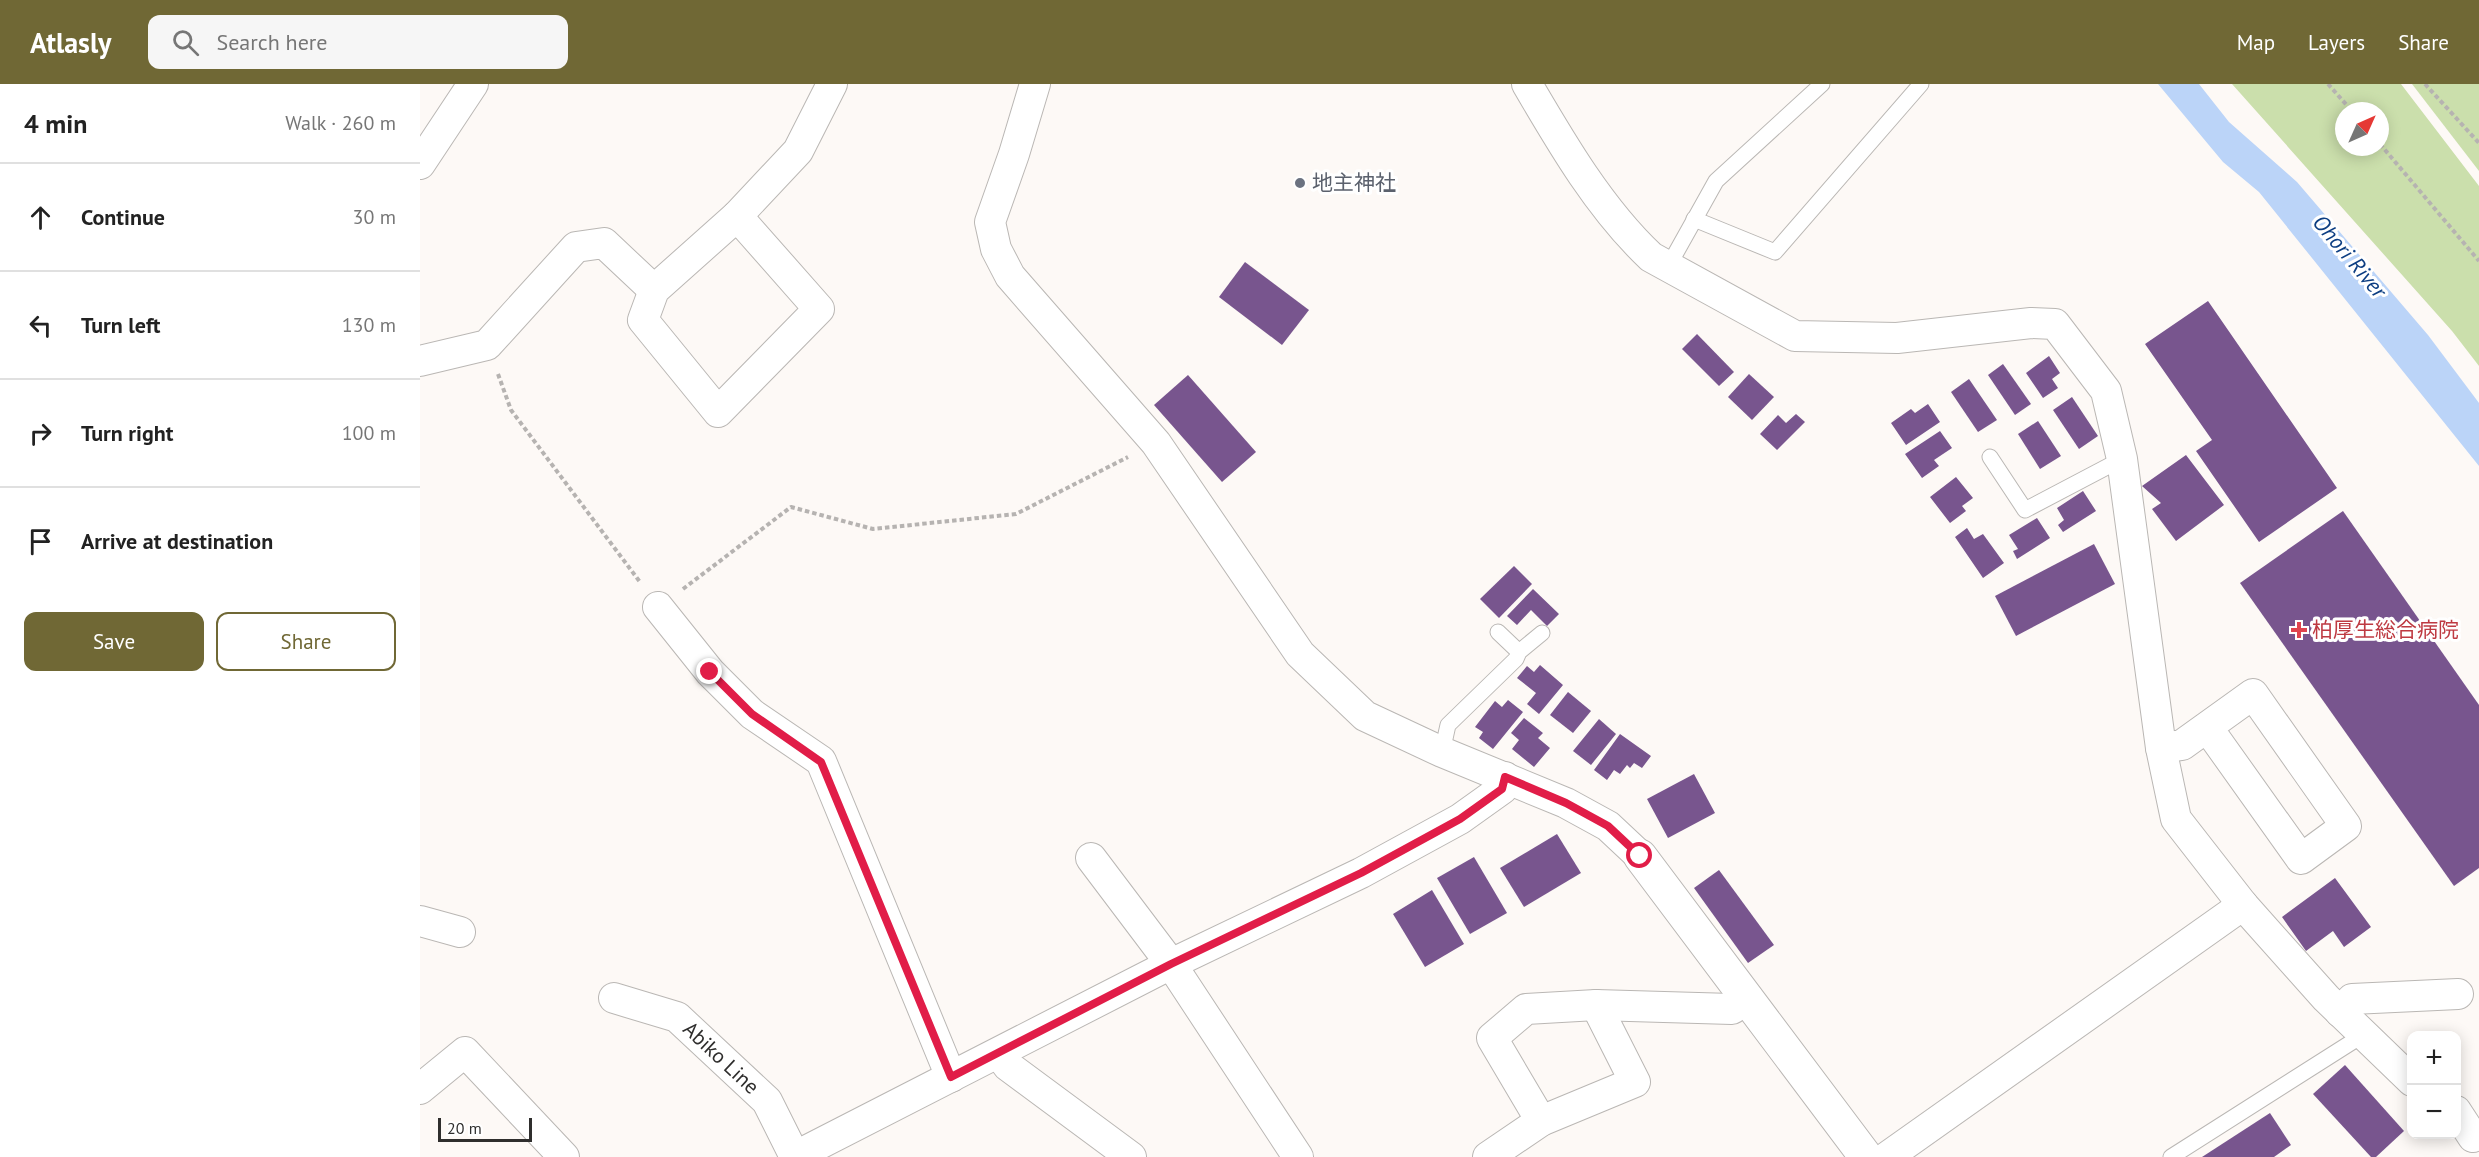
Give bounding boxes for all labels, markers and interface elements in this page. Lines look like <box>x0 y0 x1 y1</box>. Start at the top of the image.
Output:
search box <box>148 15 568 69</box>
text: Atlasly <box>30 24 112 61</box>
icon: search <box>169 26 202 59</box>
text: Search here <box>217 28 327 56</box>
text: Map <box>2237 29 2275 56</box>
text: Layers <box>2308 29 2365 56</box>
text: Share <box>2398 29 2449 56</box>
north arrow <box>2335 102 2389 156</box>
text: 4 min <box>24 107 87 140</box>
text: Walk · 260 m <box>285 110 396 136</box>
place label: 地主神社 <box>1312 169 1396 196</box>
marker: 地主神社 <box>1293 176 1307 190</box>
icon: ahead <box>24 201 57 234</box>
text: Continue <box>81 203 165 231</box>
text: 30 m <box>353 204 396 230</box>
water label: Ohori River <box>2307 209 2394 305</box>
icon: left <box>24 309 57 342</box>
text: Turn left <box>81 311 161 339</box>
text: 130 m <box>342 312 396 338</box>
icon: right <box>24 417 57 450</box>
text: Turn right <box>81 419 173 447</box>
text: 100 m <box>342 420 396 446</box>
icon: arrive <box>24 525 57 558</box>
text: Arrive at destination <box>81 527 273 555</box>
button: Save <box>24 612 204 671</box>
button: Share <box>216 612 396 671</box>
place label: 柏厚生総合病院 <box>2312 616 2459 643</box>
marker: 柏厚生総合病院 <box>2290 621 2308 639</box>
route end <box>696 658 722 684</box>
route start <box>1626 842 1652 868</box>
street label: Abiko Line <box>678 1016 765 1100</box>
map controls <box>2407 1031 2461 1139</box>
button: + <box>2407 1031 2461 1085</box>
button: − <box>2407 1085 2461 1139</box>
scale bar <box>438 1115 532 1142</box>
text: 20 m <box>447 1118 482 1138</box>

